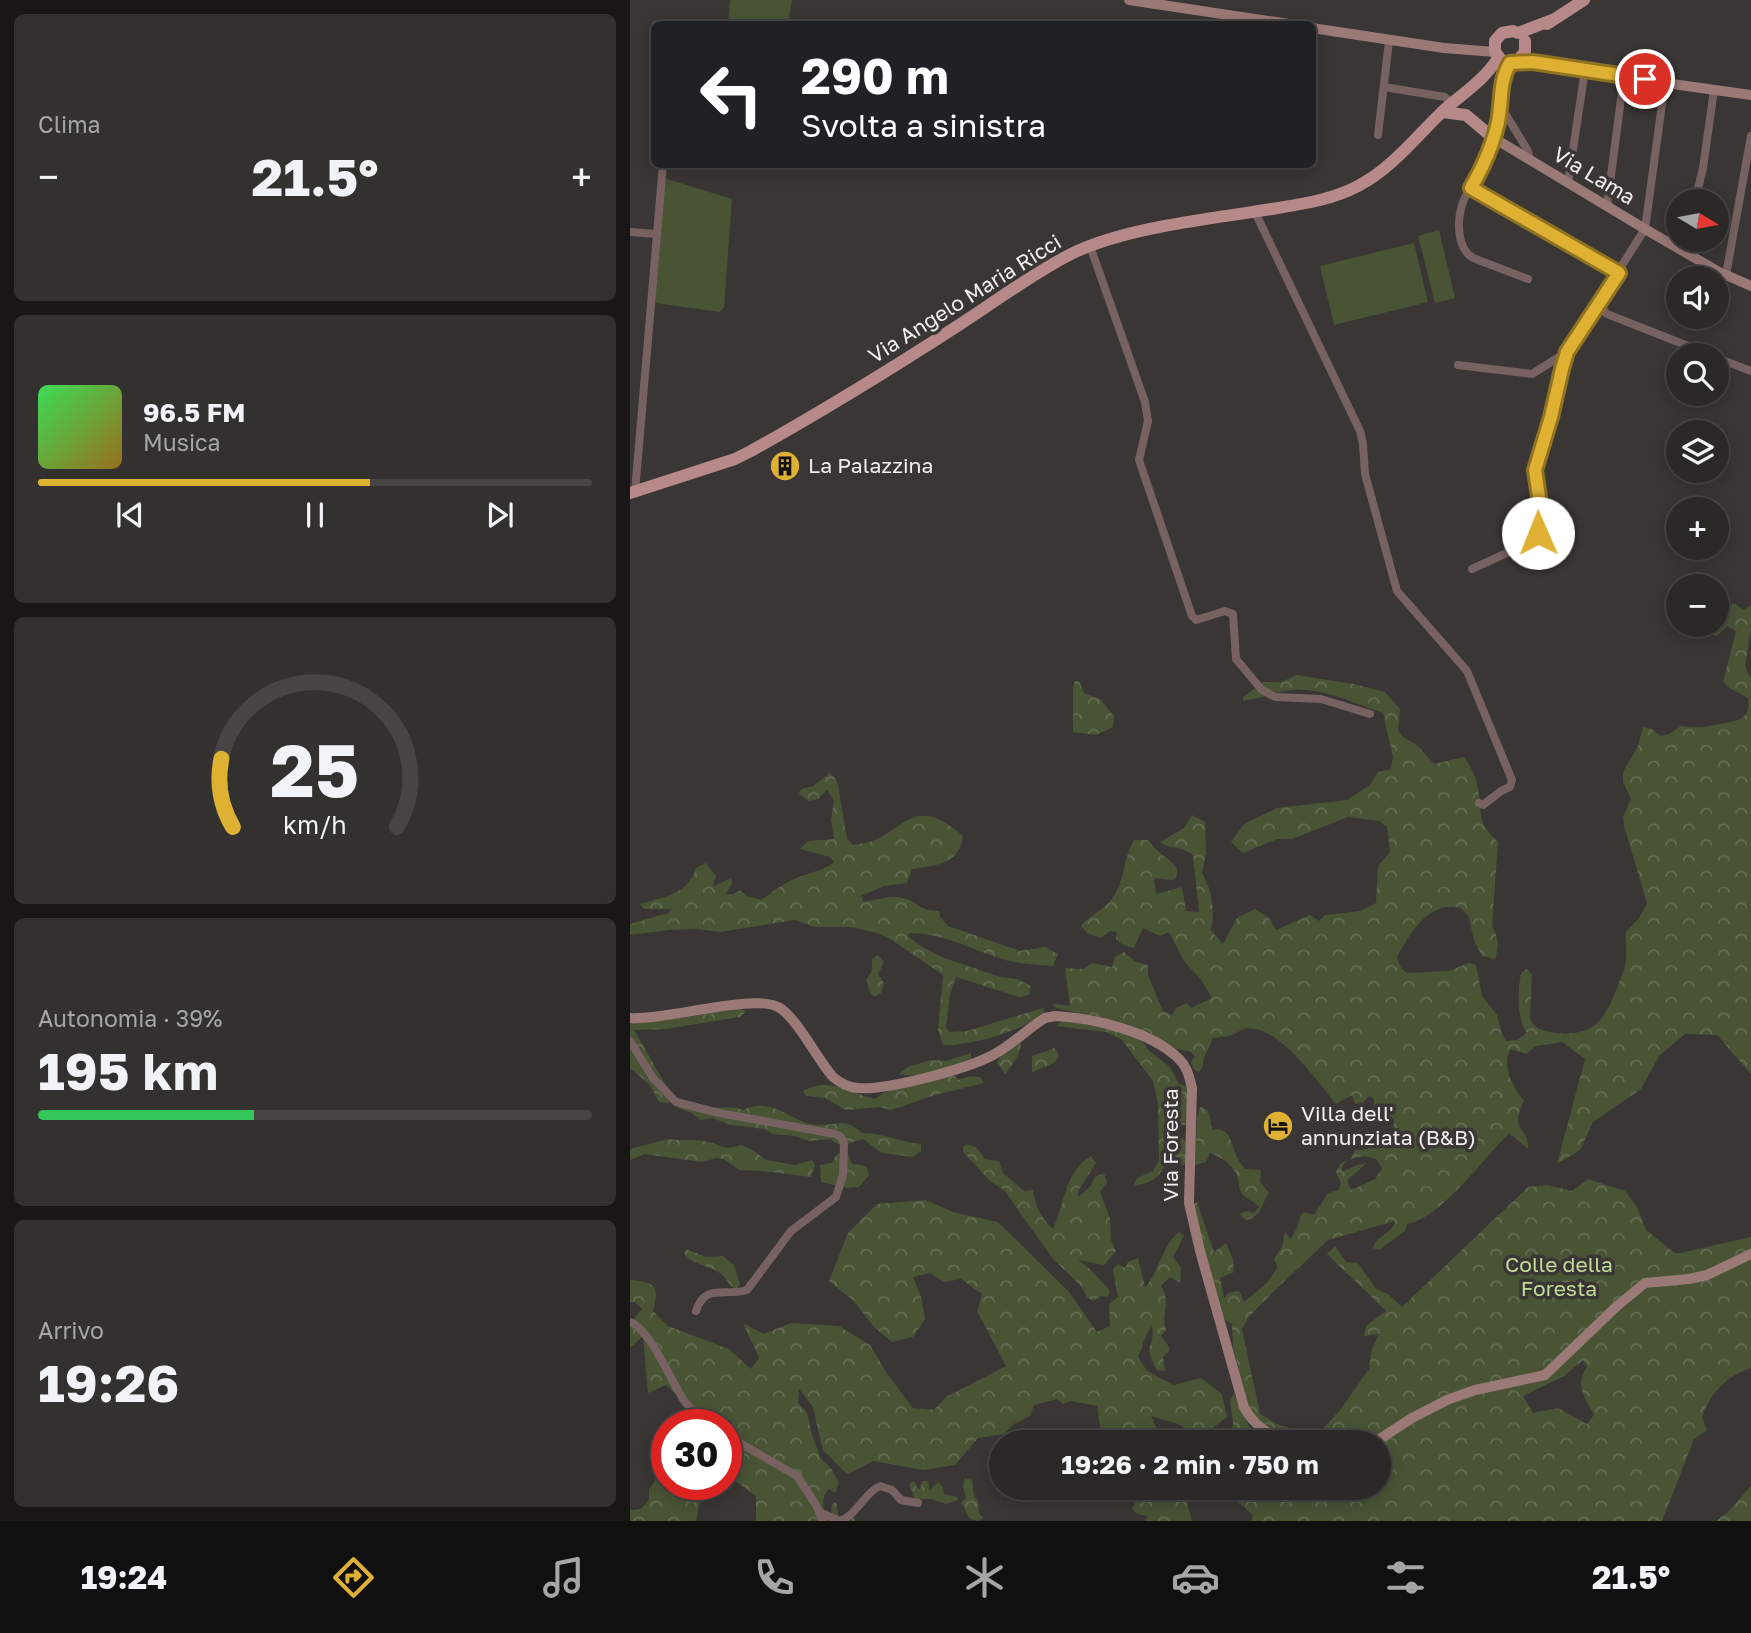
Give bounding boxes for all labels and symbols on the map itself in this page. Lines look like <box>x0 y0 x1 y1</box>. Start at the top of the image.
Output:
pin <box>1615 49 1675 109</box>
street label: Via Lama <box>1549 140 1640 210</box>
north arrow <box>1666 189 1729 252</box>
street label: Via Angelo Maria Ricci <box>863 228 1066 368</box>
building icon: La Palazzina <box>768 449 802 483</box>
place label: La Palazzina <box>808 452 933 478</box>
position arrow <box>1501 496 1575 570</box>
street label: Via Foresta <box>1157 1088 1183 1202</box>
place label: Villa dell' annunziata (B&B) <box>1301 1100 1476 1150</box>
hotel icon: Villa dell' annunziata (B&B) <box>1261 1109 1295 1143</box>
park label: Colle della Foresta <box>1505 1251 1613 1301</box>
speed limit sign: 30 <box>651 1409 742 1500</box>

